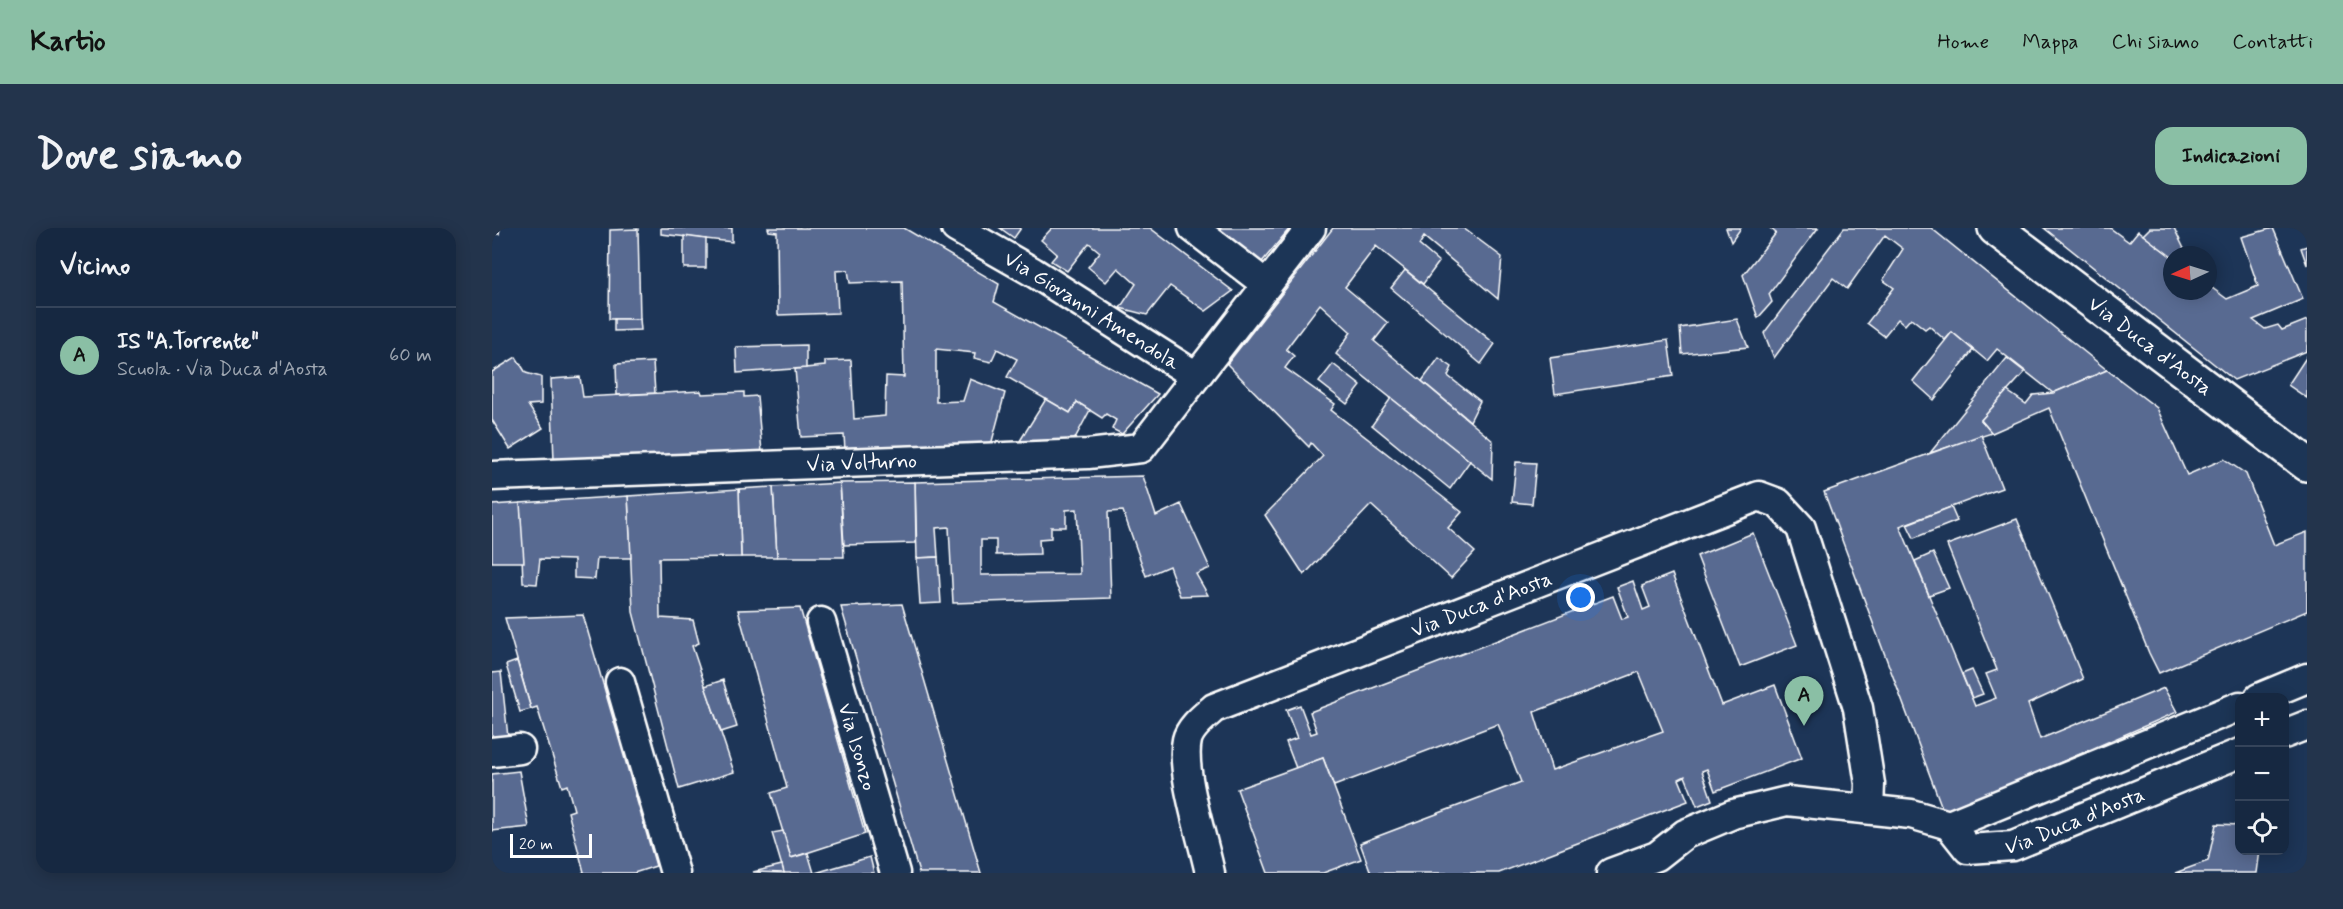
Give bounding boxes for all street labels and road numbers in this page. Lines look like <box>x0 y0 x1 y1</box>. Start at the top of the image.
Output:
street label: Via Giovanni Amendola <box>998 245 1185 377</box>
street label: Via Duca d'Aosta <box>2082 290 2218 403</box>
street label: Via Volturno <box>806 447 918 479</box>
street label: Via Duca d'Aosta <box>1407 565 1556 645</box>
street label: Via Isonzo <box>831 700 883 794</box>
street label: Via Duca d'Aosta <box>2004 781 2149 862</box>

